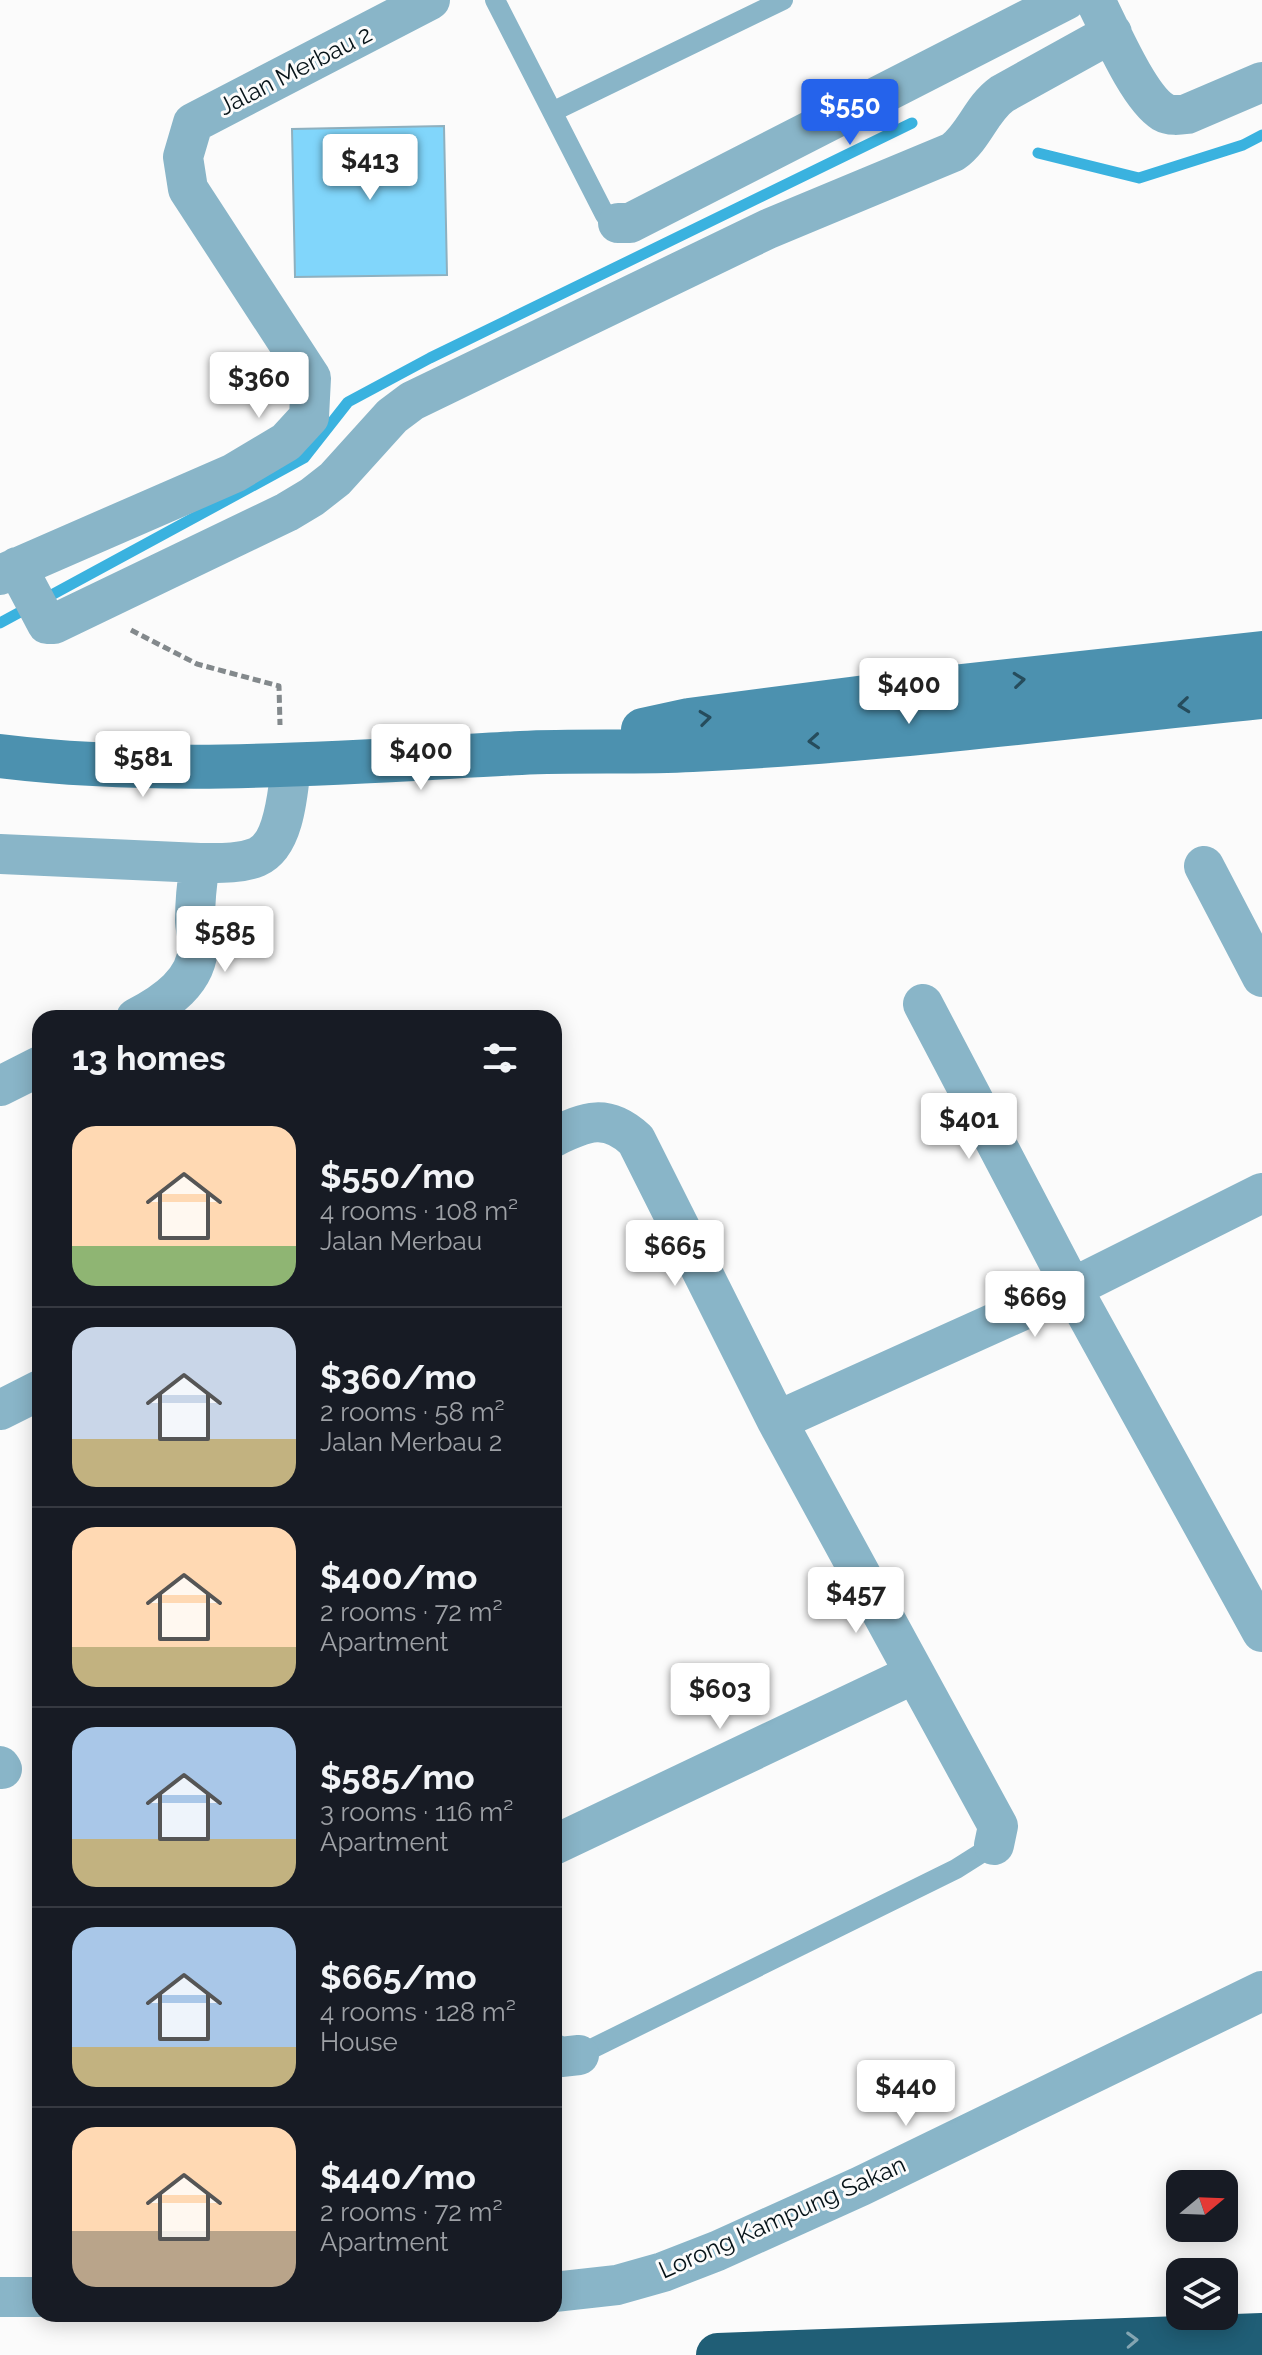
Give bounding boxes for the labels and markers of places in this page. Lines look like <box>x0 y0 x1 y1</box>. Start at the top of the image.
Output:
pin: $550 <box>803 79 897 147</box>
pin: $413 <box>323 134 417 202</box>
pin: $360 <box>212 352 306 420</box>
pin: $400 <box>862 658 956 726</box>
pin: $400 <box>374 724 468 792</box>
pin: $581 <box>96 731 190 799</box>
pin: $585 <box>178 906 272 974</box>
pin: $401 <box>922 1093 1016 1161</box>
pin: $665 <box>628 1220 722 1288</box>
pin: $669 <box>988 1271 1082 1339</box>
pin: $457 <box>809 1567 903 1635</box>
pin: $603 <box>673 1663 767 1731</box>
pin: $440 <box>859 2060 953 2128</box>

